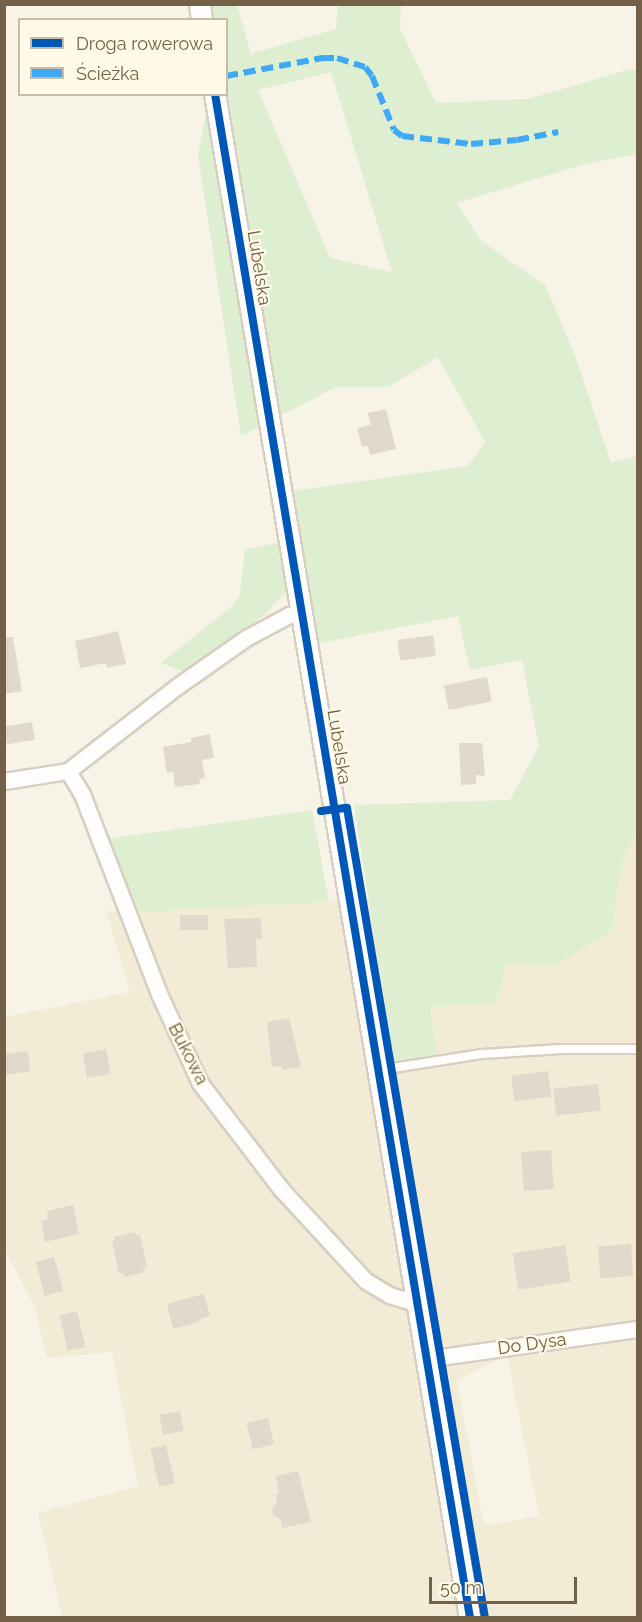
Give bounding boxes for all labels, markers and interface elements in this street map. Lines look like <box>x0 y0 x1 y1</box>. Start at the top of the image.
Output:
legend <box>18 18 228 96</box>
text: Droga rowerowa <box>76 33 213 54</box>
text: Ścieżka <box>76 63 139 84</box>
street label: Lubelska <box>242 229 276 307</box>
street label: Lubelska <box>322 708 356 786</box>
street label: Bukowa <box>163 1020 213 1088</box>
street label: Do Dysa <box>496 1328 568 1360</box>
scale bar <box>432 1565 580 1603</box>
text: 50 m <box>440 1577 482 1598</box>

